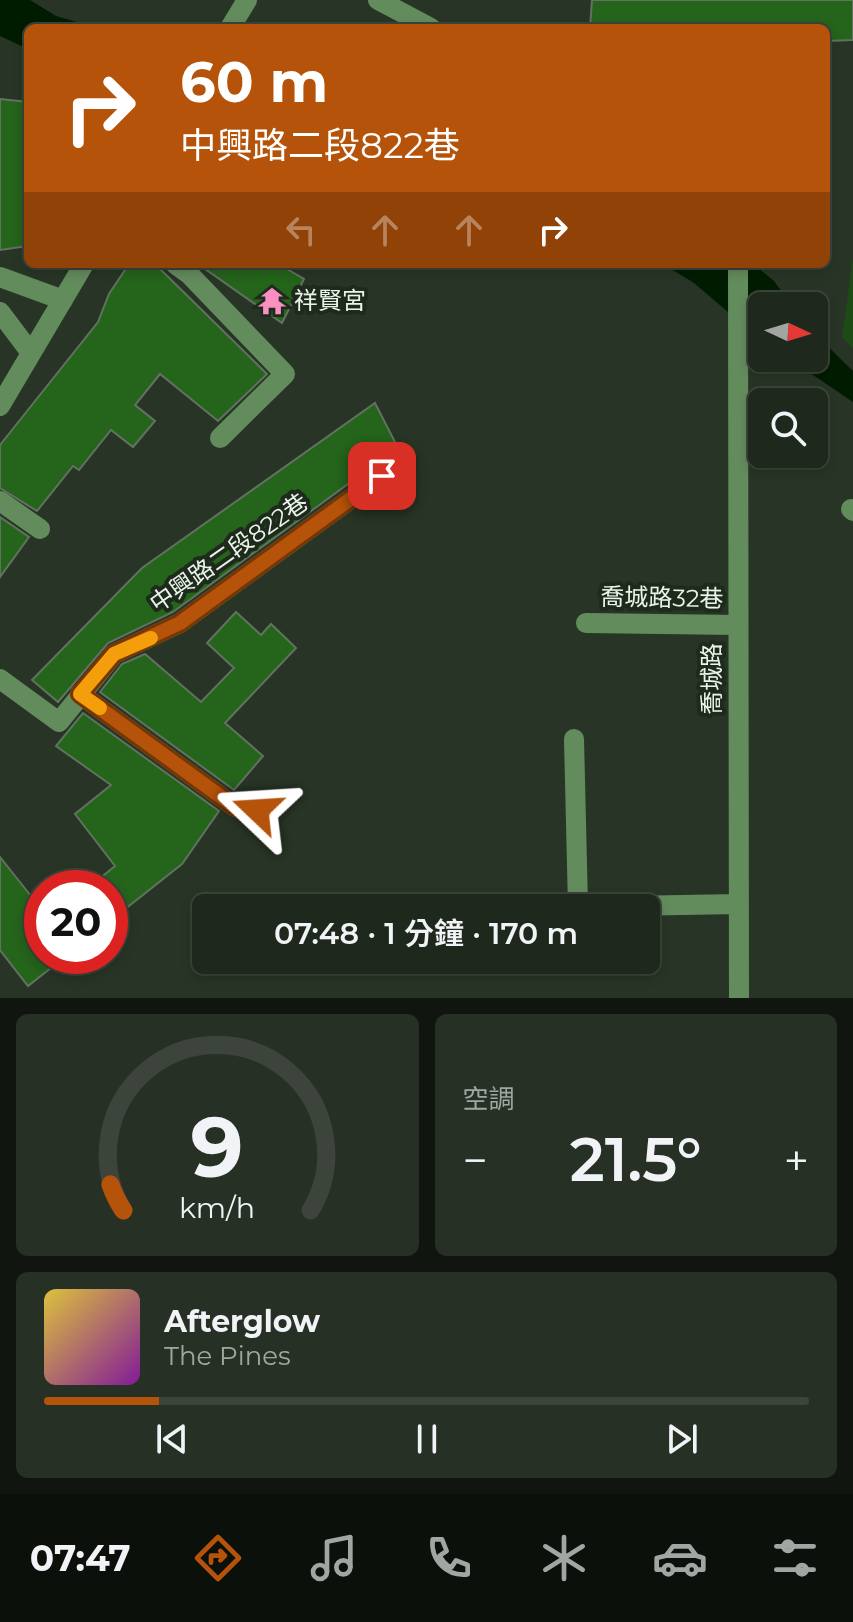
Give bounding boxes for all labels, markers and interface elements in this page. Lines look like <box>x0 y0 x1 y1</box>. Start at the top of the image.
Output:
text: 60 m <box>180 48 328 116</box>
icon: right <box>48 56 152 160</box>
text: 中興路二段822巷 <box>180 123 460 167</box>
icon: left <box>279 208 323 252</box>
icon: ahead <box>363 208 407 252</box>
icon: ahead <box>447 208 491 252</box>
icon: right <box>531 208 575 252</box>
temple icon: 祥賢宮 <box>257 286 287 316</box>
place label: 祥賢宮 <box>294 286 366 315</box>
north arrow <box>748 292 828 372</box>
map controls <box>748 292 828 468</box>
button: search <box>748 388 828 468</box>
pin <box>348 442 416 510</box>
icon: arrive <box>360 454 404 498</box>
street label: 中興路二段822巷 <box>144 487 313 618</box>
street label: 喬城路32巷 <box>600 582 724 613</box>
street label: 喬城路 <box>697 643 726 715</box>
position arrow <box>215 768 299 852</box>
speed limit sign: 20 <box>24 870 128 974</box>
text: 07:48 · 1 分鐘 · 170 m <box>274 915 578 952</box>
text: 空調 <box>463 1083 515 1115</box>
text: 9 <box>191 1096 244 1198</box>
text: 21.5° <box>570 1123 702 1196</box>
text: − <box>463 1133 488 1187</box>
text: + <box>784 1133 809 1187</box>
text: km/h <box>179 1190 255 1225</box>
text: Afterglow <box>164 1303 320 1340</box>
text: The Pines <box>164 1340 291 1372</box>
icon: previous <box>150 1417 194 1461</box>
icon: pause <box>405 1417 449 1461</box>
icon: next <box>660 1417 704 1461</box>
icon: directions <box>190 1530 246 1586</box>
icon: music <box>306 1530 362 1586</box>
icon: phone <box>421 1530 477 1586</box>
icon: climate <box>536 1530 592 1586</box>
icon: car <box>652 1530 708 1586</box>
icon: filters <box>767 1530 823 1586</box>
text: 07:47 <box>30 1536 131 1580</box>

